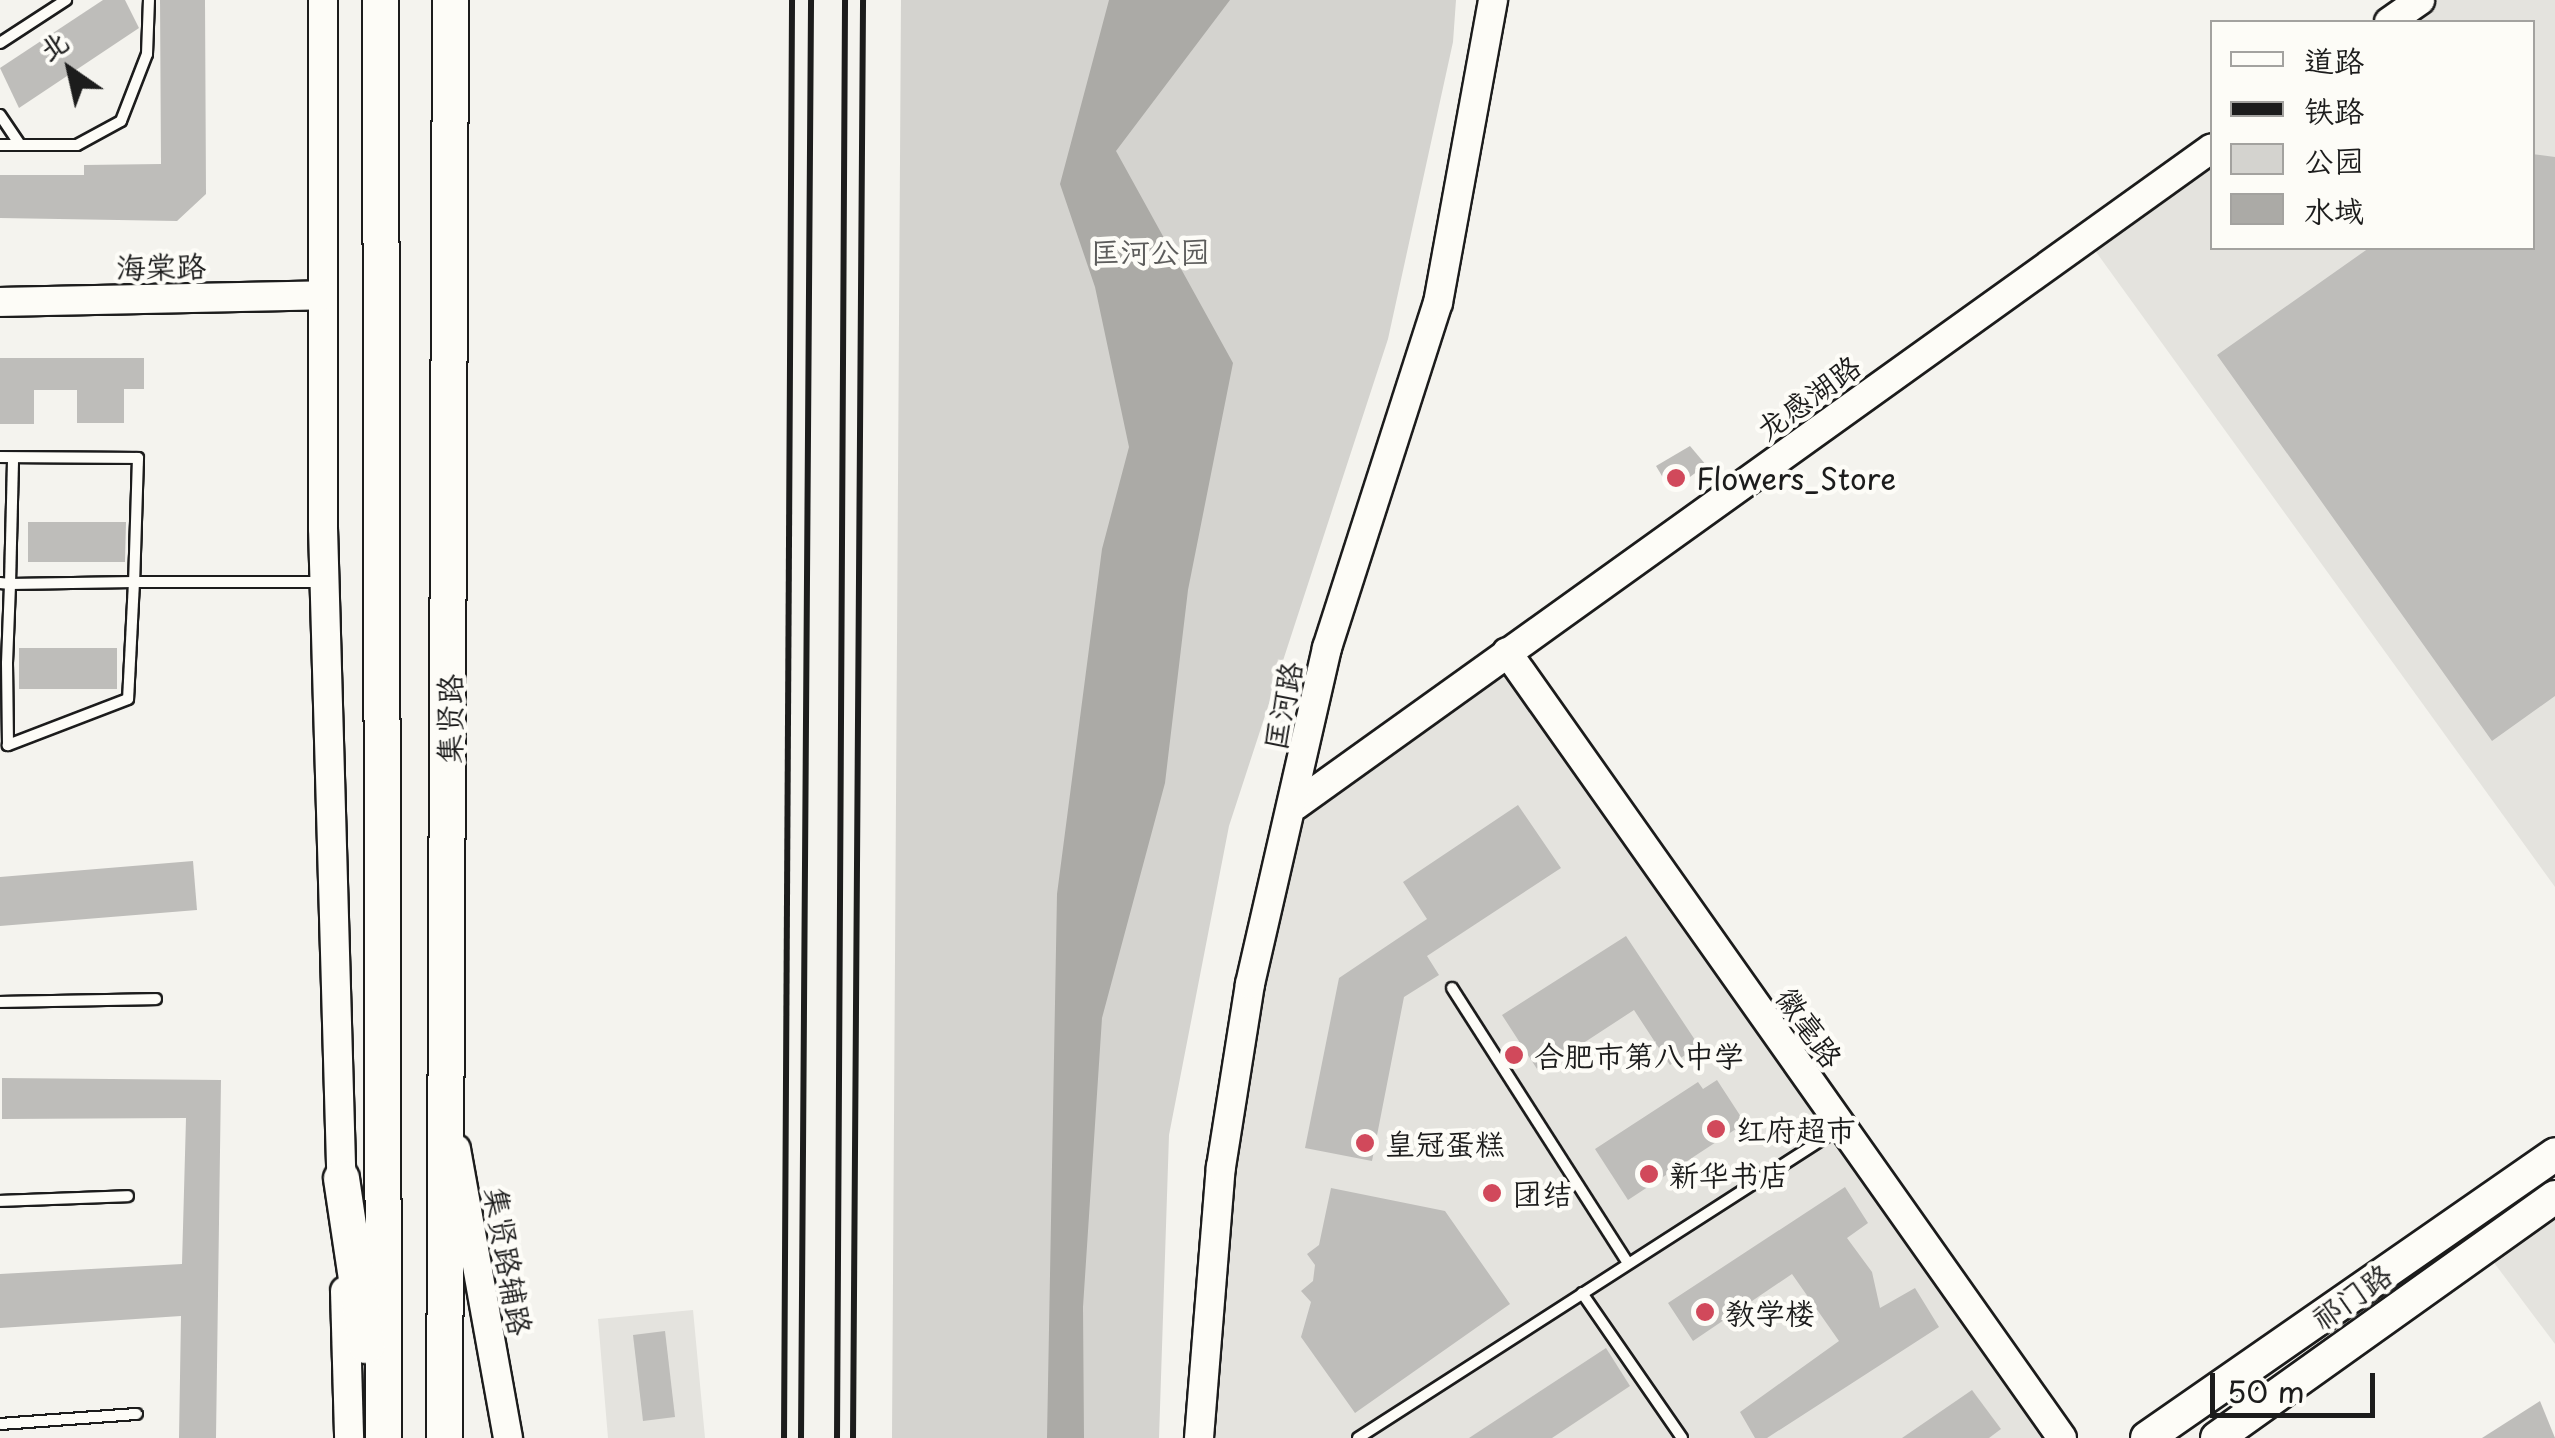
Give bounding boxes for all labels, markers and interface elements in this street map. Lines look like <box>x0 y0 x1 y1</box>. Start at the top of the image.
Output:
text: 北 <box>29 19 77 70</box>
north arrow <box>20 20 120 120</box>
legend <box>2210 20 2535 250</box>
text: 道路 <box>2304 37 2364 82</box>
text: 铁路 <box>2304 87 2364 132</box>
text: 公园 <box>2304 137 2364 182</box>
text: 水域 <box>2304 187 2364 232</box>
park label: 匡河公园 <box>1090 233 1210 269</box>
street label: 海棠路 <box>116 247 206 285</box>
street label: 龙感湖路 <box>1749 347 1867 447</box>
place label: Flowers_Store <box>1696 460 1896 496</box>
marker: Flowers_Store <box>1665 467 1687 489</box>
street label: 匡河路 <box>1256 658 1308 754</box>
street label: 集贤路 <box>431 674 467 764</box>
street label: 徽毫路 <box>1769 980 1851 1074</box>
place label: 合肥市第八中学 <box>1534 1037 1744 1073</box>
marker: 合肥市第八中学 <box>1503 1044 1525 1066</box>
place label: 红府超市 <box>1736 1111 1856 1147</box>
marker: 红府超市 <box>1705 1118 1727 1140</box>
place label: 皇冠蛋糕 <box>1385 1125 1505 1161</box>
marker: 皇冠蛋糕 <box>1354 1132 1376 1154</box>
place label: 新华书店 <box>1669 1156 1789 1192</box>
marker: 新华书店 <box>1638 1163 1660 1185</box>
place label: 团结 <box>1512 1175 1572 1211</box>
marker: 团结 <box>1481 1182 1503 1204</box>
street label: 集贤路辅路 <box>478 1184 540 1338</box>
street label: 祁门路 <box>2304 1255 2398 1337</box>
place label: 教学楼 <box>1725 1294 1815 1330</box>
marker: 教学楼 <box>1694 1301 1716 1323</box>
scale bar <box>2215 1353 2380 1415</box>
text: 50 m <box>2227 1368 2305 1413</box>

